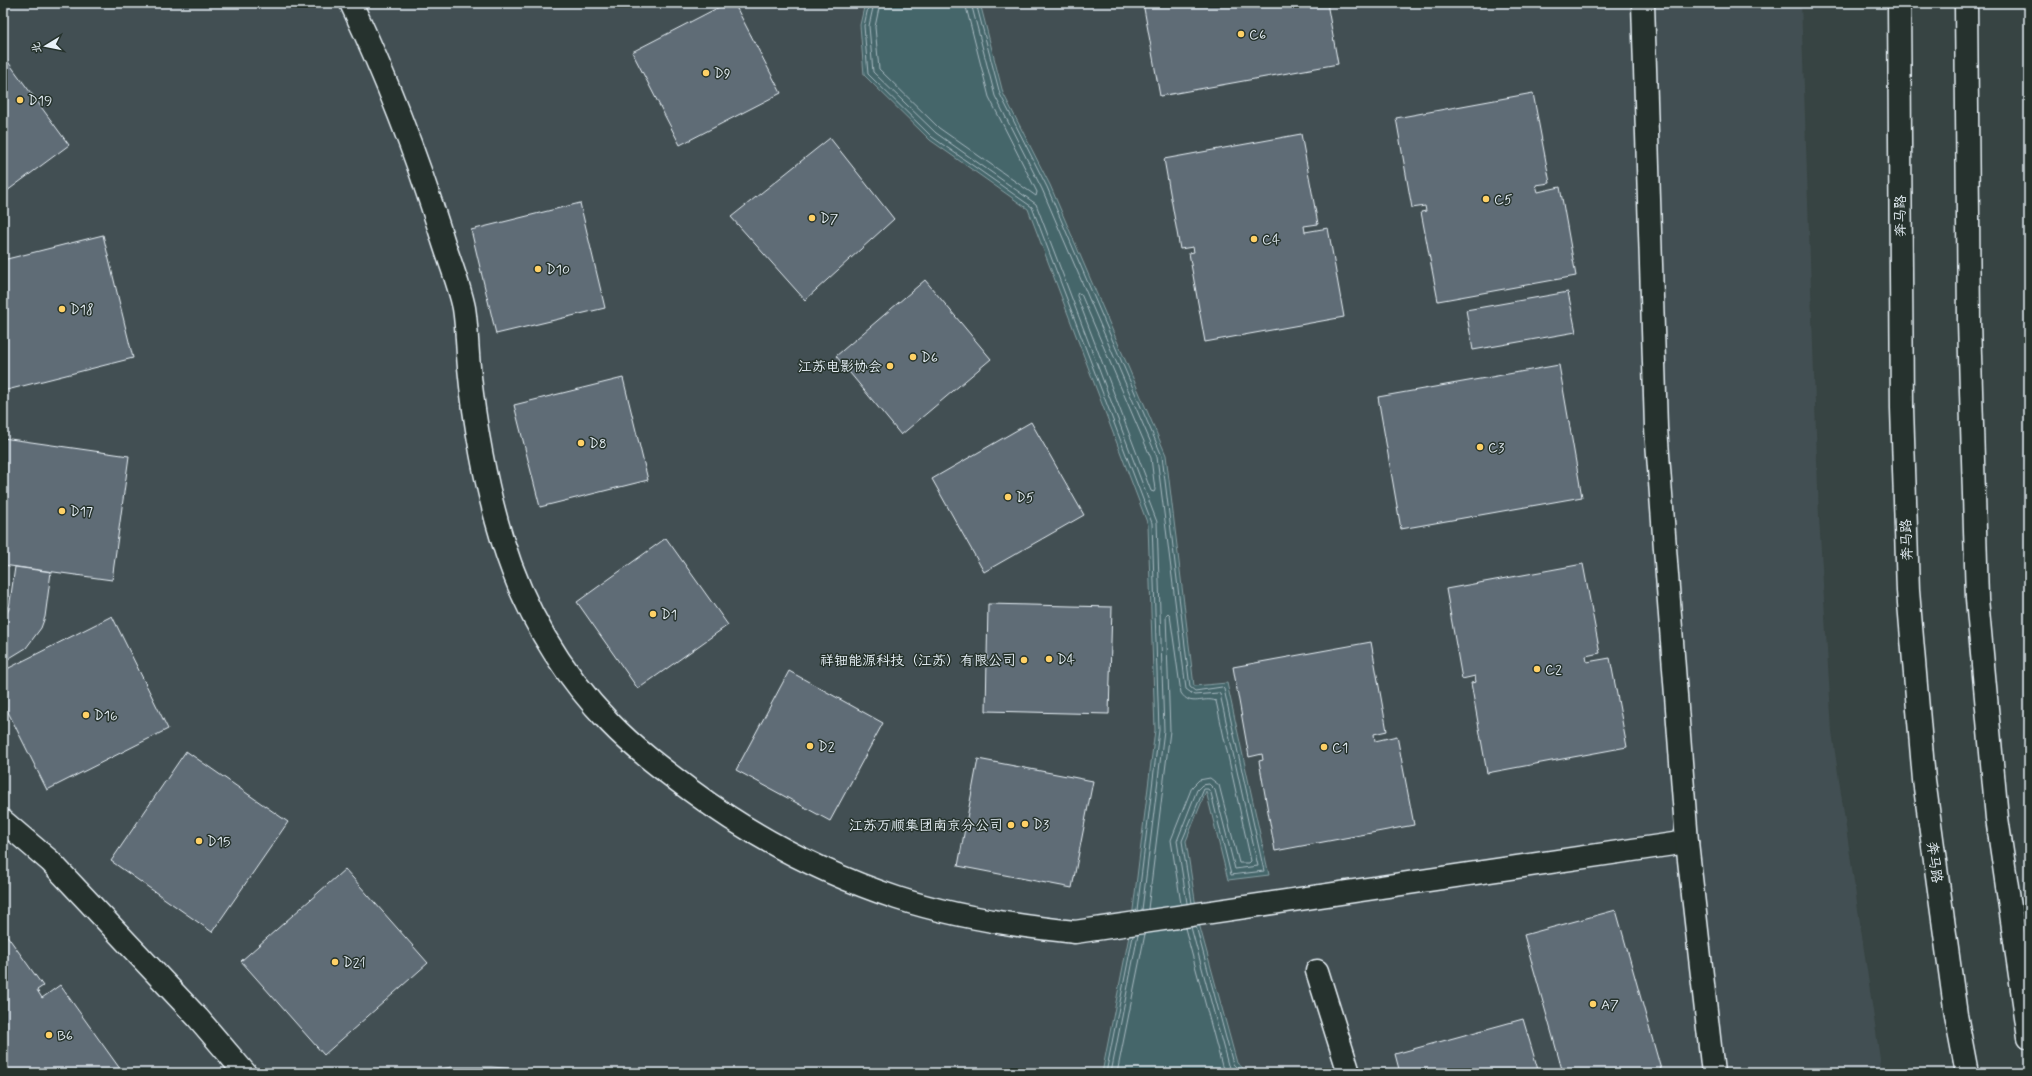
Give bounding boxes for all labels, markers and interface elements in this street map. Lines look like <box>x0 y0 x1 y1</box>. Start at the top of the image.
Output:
north arrow <box>26 26 66 66</box>
place label: C6 <box>1249 26 1266 44</box>
marker: C6 <box>1236 29 1246 39</box>
text: 北 <box>29 41 45 54</box>
place label: D9 <box>714 65 731 83</box>
marker: D9 <box>701 68 711 78</box>
place label: D19 <box>28 92 52 110</box>
marker: D19 <box>15 95 25 105</box>
place label: C5 <box>1494 191 1512 209</box>
marker: C5 <box>1481 194 1491 204</box>
street label: 奔马路 <box>1892 195 1910 237</box>
place label: D7 <box>820 210 839 228</box>
marker: D7 <box>807 213 817 223</box>
place label: C4 <box>1262 231 1280 249</box>
marker: C4 <box>1249 234 1259 244</box>
place label: D10 <box>546 261 570 279</box>
marker: D10 <box>533 264 543 274</box>
place label: D18 <box>70 301 94 319</box>
marker: D18 <box>57 304 67 314</box>
place label: D6 <box>921 349 938 367</box>
marker: D6 <box>908 352 918 362</box>
place label: 江苏电影协会 <box>798 358 882 376</box>
marker: 江苏电影协会 <box>885 361 895 371</box>
place label: D8 <box>589 435 607 453</box>
marker: D8 <box>576 438 586 448</box>
place label: C3 <box>1488 439 1504 457</box>
marker: C3 <box>1475 442 1485 452</box>
place label: D5 <box>1016 489 1034 507</box>
marker: D5 <box>1003 492 1013 502</box>
place label: D17 <box>70 503 93 521</box>
marker: D17 <box>57 506 67 516</box>
street label: 奔马路 <box>1897 519 1917 561</box>
place label: D1 <box>661 606 677 624</box>
marker: D1 <box>648 609 658 619</box>
place label: D4 <box>1057 651 1075 669</box>
place label: 祥钿能源科技（江苏）有限公司 <box>820 652 1016 670</box>
marker: D4 <box>1044 654 1054 664</box>
marker: 祥钿能源科技（江苏）有限公司 <box>1019 655 1029 665</box>
place label: C2 <box>1545 661 1562 679</box>
marker: C2 <box>1532 664 1542 674</box>
place label: D16 <box>94 707 118 725</box>
marker: D16 <box>81 710 91 720</box>
place label: D2 <box>818 738 835 756</box>
place label: C1 <box>1332 739 1348 757</box>
marker: D2 <box>805 741 815 751</box>
marker: C1 <box>1319 742 1329 752</box>
place label: D3 <box>1033 816 1049 834</box>
place label: 江苏万顺集团南京分公司 <box>849 817 1003 835</box>
marker: D3 <box>1020 819 1030 829</box>
marker: 江苏万顺集团南京分公司 <box>1006 820 1016 830</box>
place label: D15 <box>207 833 230 851</box>
marker: D15 <box>194 836 204 846</box>
street label: 奔马路 <box>1922 840 1946 884</box>
place label: D21 <box>343 954 366 972</box>
marker: D21 <box>330 957 340 967</box>
place label: A7 <box>1601 996 1619 1014</box>
marker: A7 <box>1588 999 1598 1009</box>
place label: B6 <box>57 1027 73 1045</box>
marker: B6 <box>44 1030 54 1040</box>

